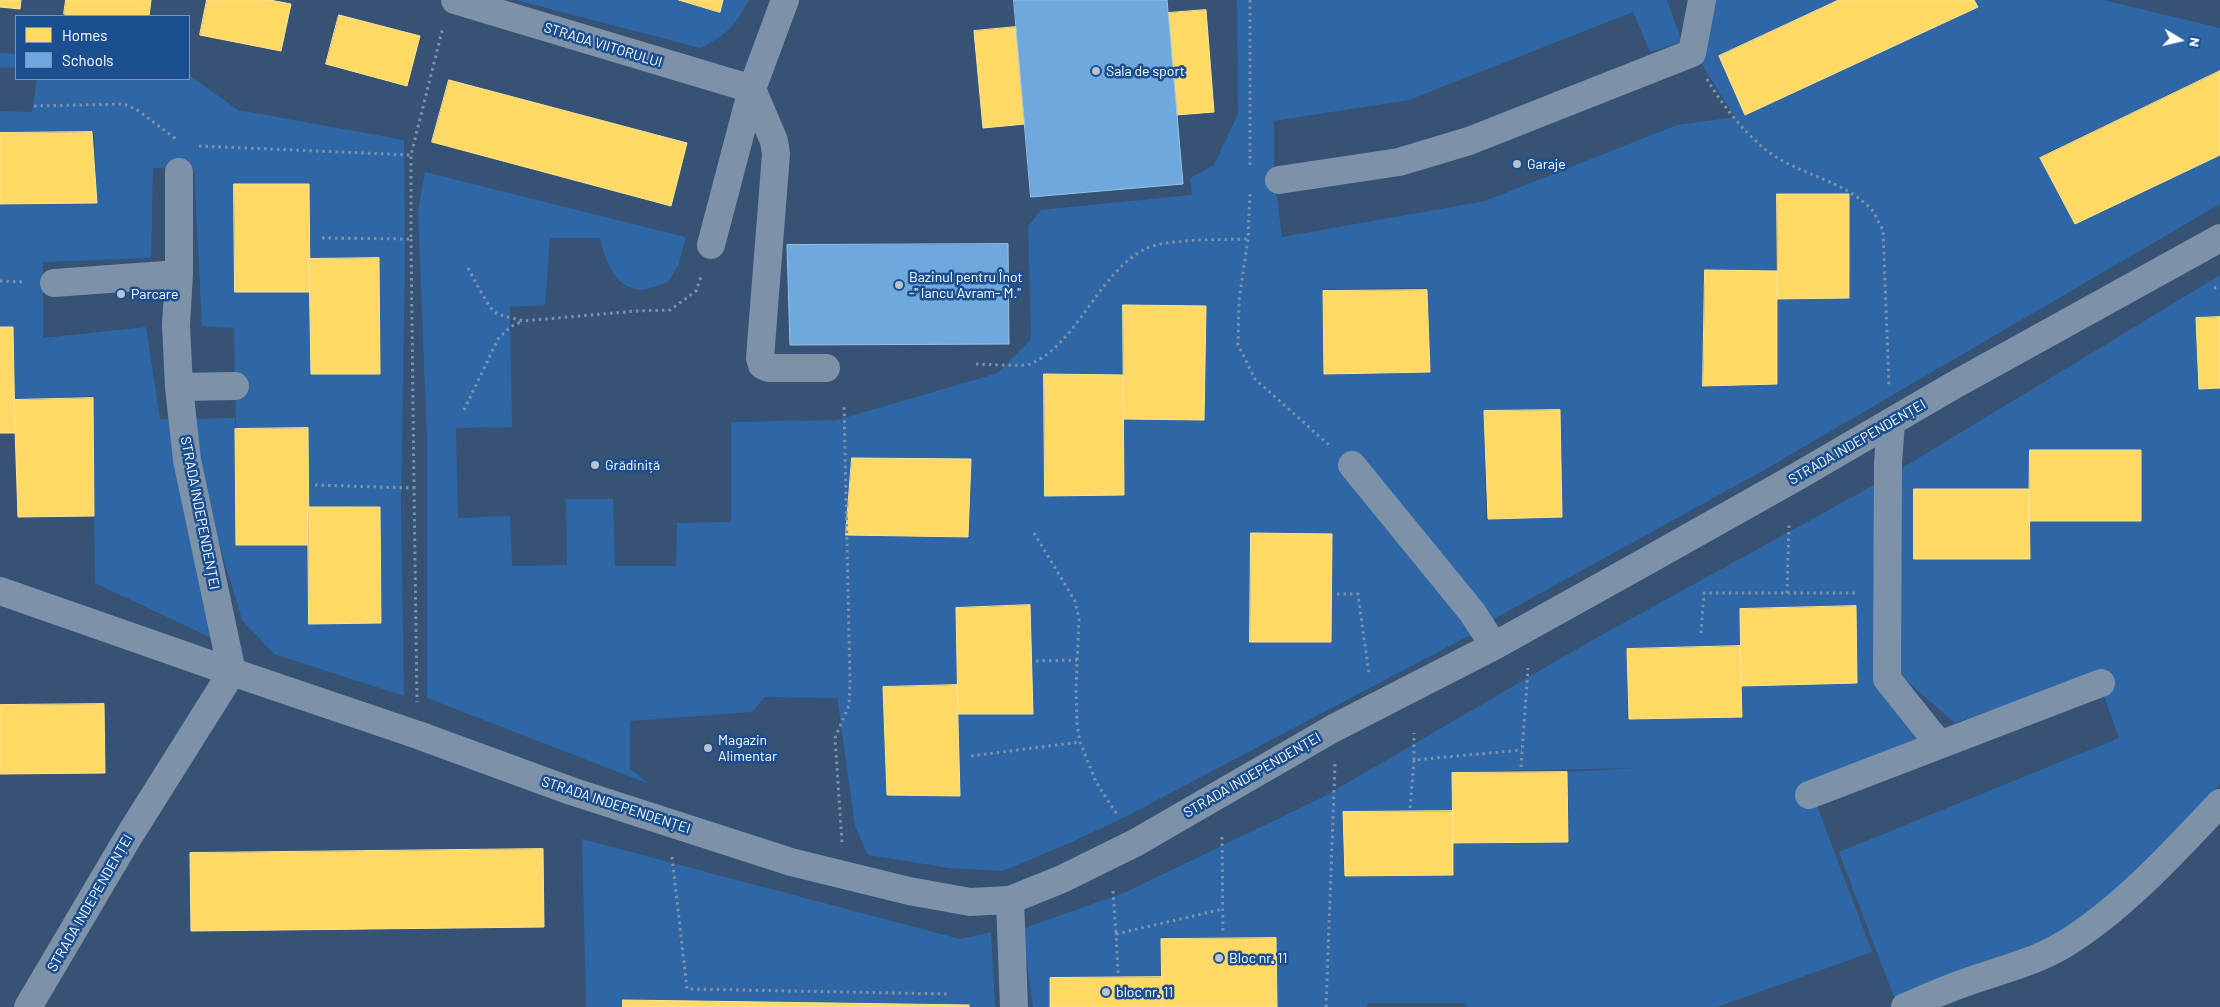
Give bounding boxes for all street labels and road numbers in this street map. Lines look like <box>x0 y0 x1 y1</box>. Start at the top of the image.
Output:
street label: STRADA VIITORULUI <box>542 19 664 71</box>
street label: STRADA INDEPENDENȚEI <box>1785 396 1929 488</box>
street label: STRADA INDEPENDENȚEI <box>177 435 223 591</box>
street label: STRADA INDEPENDENȚEI <box>1180 729 1324 821</box>
street label: STRADA INDEPENDENȚEI <box>539 773 693 837</box>
street label: STRADA INDEPENDENȚEI <box>44 831 136 975</box>

